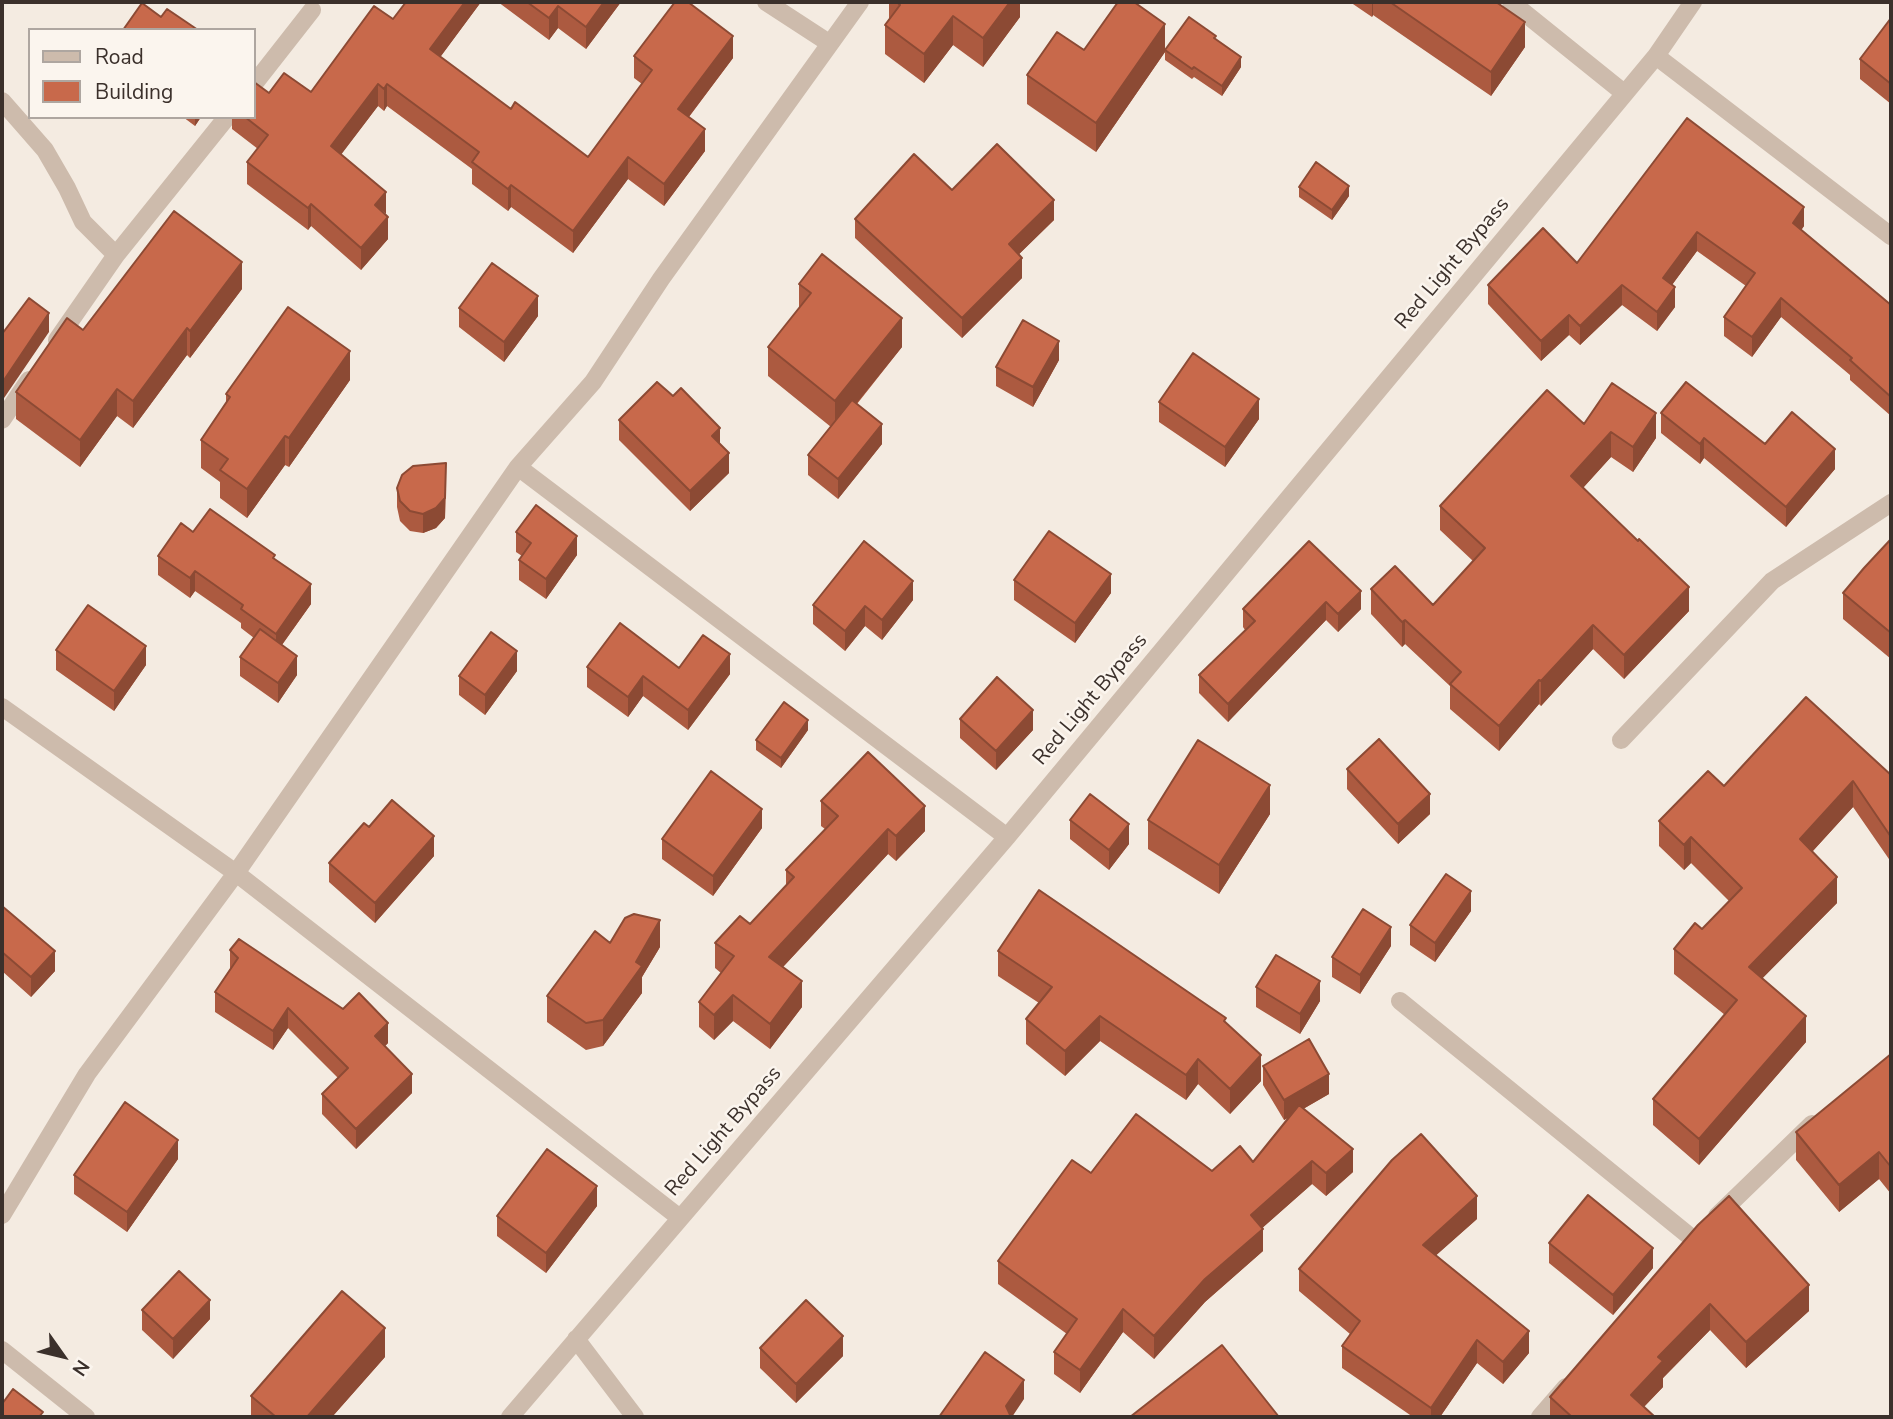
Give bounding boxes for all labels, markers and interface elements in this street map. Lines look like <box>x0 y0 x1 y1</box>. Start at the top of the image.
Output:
legend <box>28 28 256 119</box>
text: Road <box>95 43 144 71</box>
text: Building <box>95 78 173 106</box>
street label: Red Light Bypass <box>1390 193 1516 335</box>
street label: Red Light Bypass <box>1028 629 1154 771</box>
street label: Red Light Bypass <box>661 1062 787 1202</box>
north arrow <box>28 1321 98 1391</box>
text: N <box>66 1355 95 1381</box>

